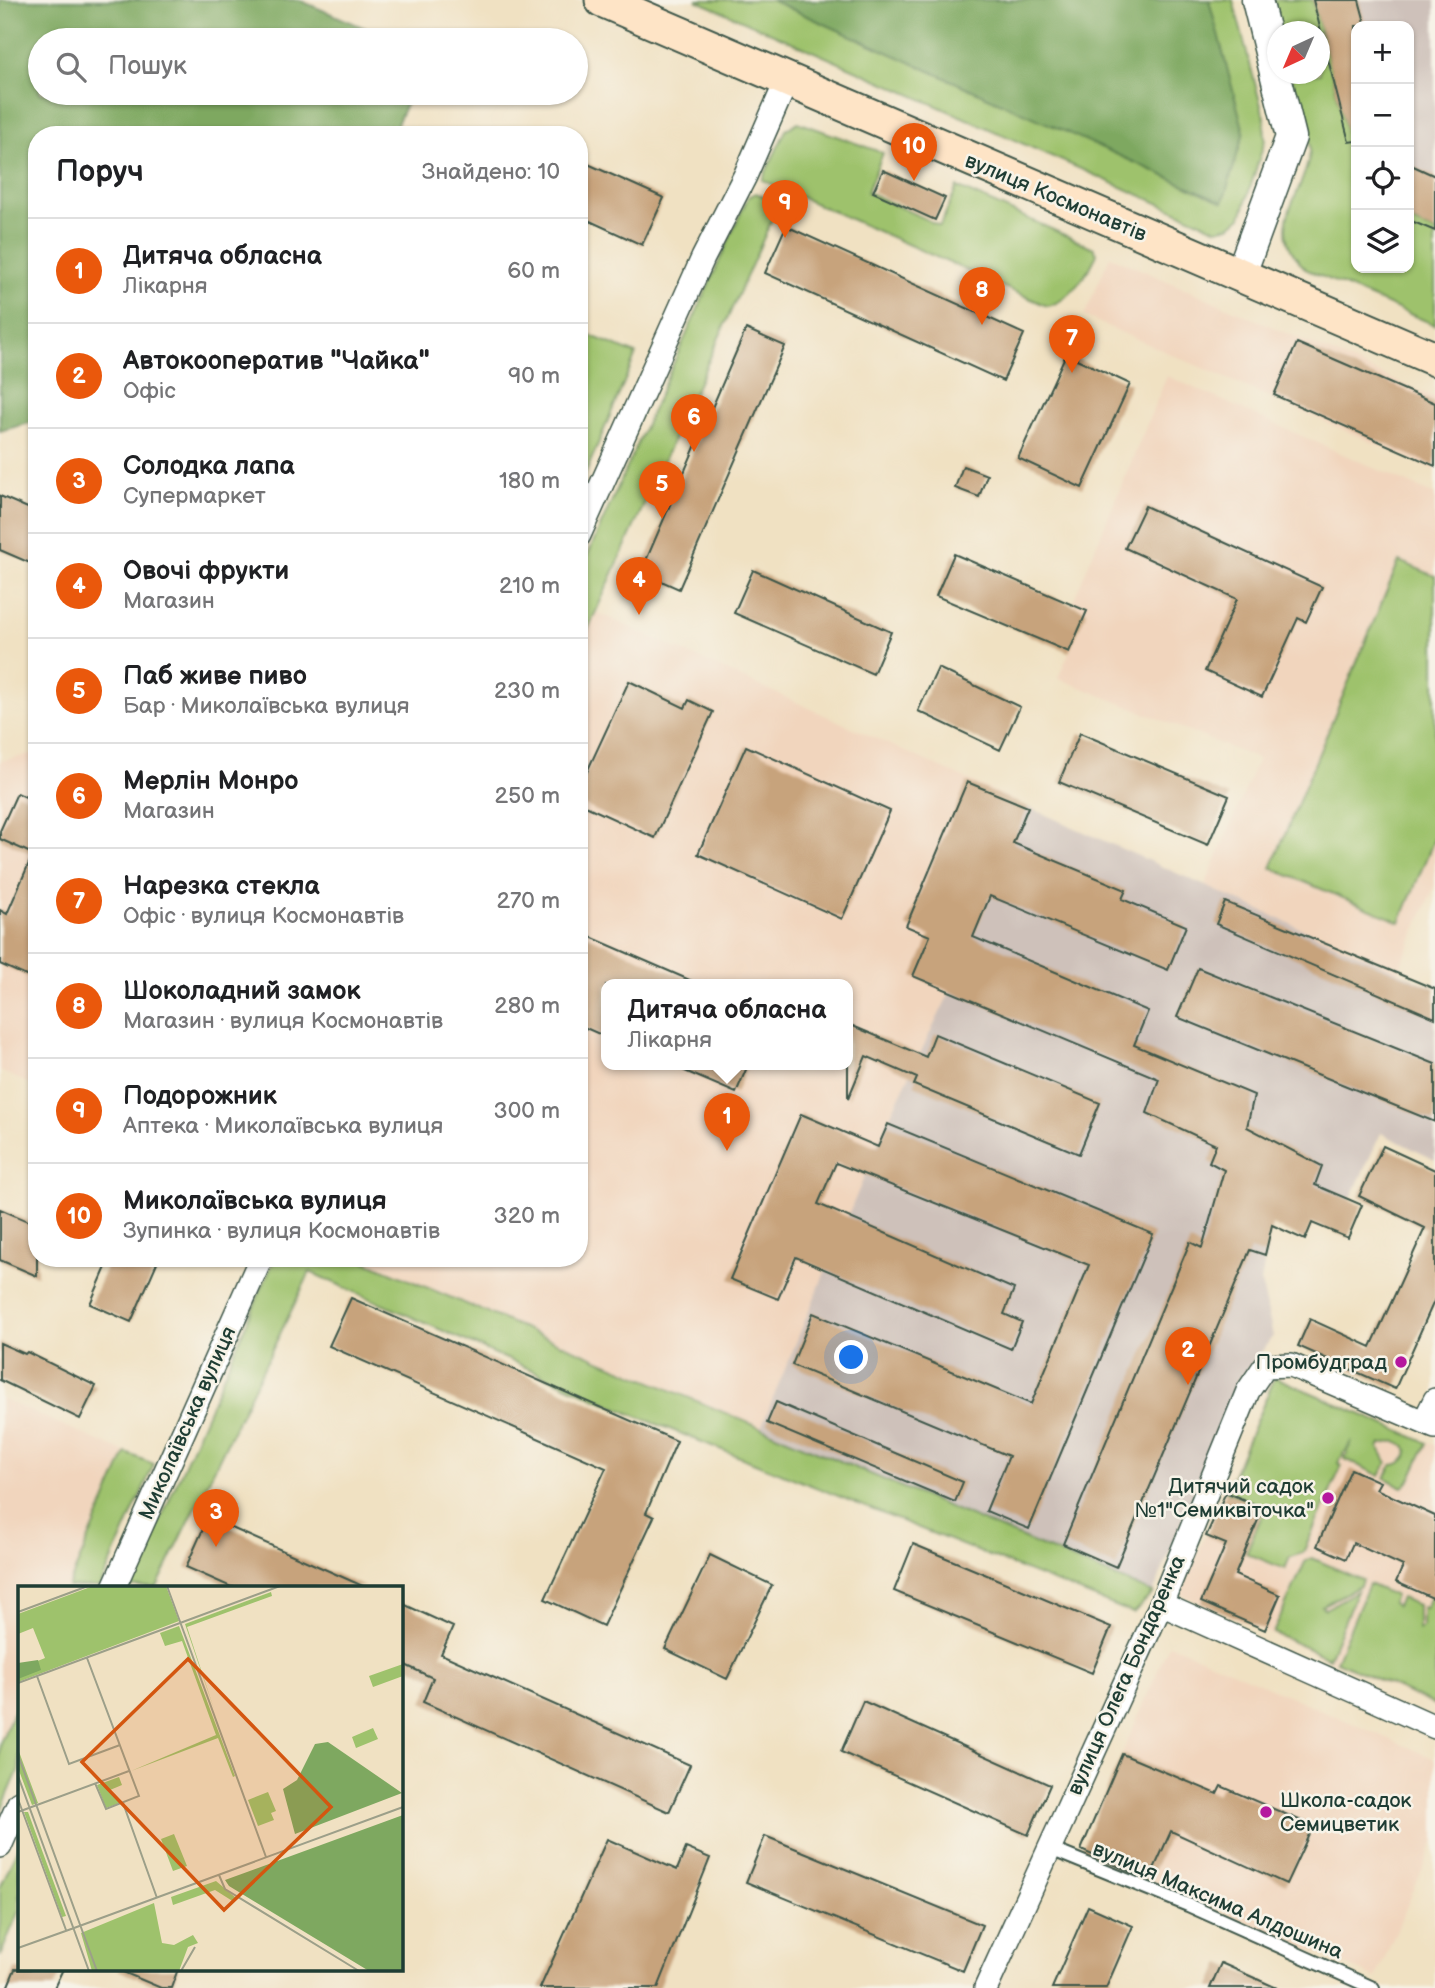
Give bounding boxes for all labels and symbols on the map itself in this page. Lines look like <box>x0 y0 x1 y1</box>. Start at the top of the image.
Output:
north arrow <box>1267 21 1330 84</box>
pin: 10 <box>891 123 937 181</box>
street label: вулиця Космонавтів <box>961 148 1150 247</box>
pin: 9 <box>762 180 808 238</box>
pin: 8 <box>959 267 1005 325</box>
pin: 7 <box>1049 315 1095 373</box>
pin: 6 <box>671 394 717 452</box>
pin: 5 <box>639 461 685 519</box>
pin: 4 <box>616 557 662 615</box>
pin: 1 <box>704 1093 750 1151</box>
street label: Миколаївська вулиця <box>134 1323 241 1524</box>
pin: 2 <box>1165 1327 1211 1385</box>
your location <box>834 1340 868 1374</box>
place label: Промбудград <box>1255 1350 1387 1375</box>
marker: Промбудград <box>1393 1354 1409 1370</box>
place label: Дитячий садок №1"Семиквіточка" <box>1134 1474 1314 1523</box>
pin: 3 <box>193 1489 239 1547</box>
marker: Дитячий садок №1"Семиквіточка" <box>1320 1490 1336 1506</box>
street label: вулиця Олега Бондаренка <box>1062 1551 1191 1799</box>
inset map <box>18 1586 402 1970</box>
place label: Школа-садок Семицветик <box>1280 1788 1412 1837</box>
marker: Школа-садок Семицветик <box>1258 1804 1274 1820</box>
street label: вулиця Максима Алдошина <box>1089 1836 1347 1965</box>

